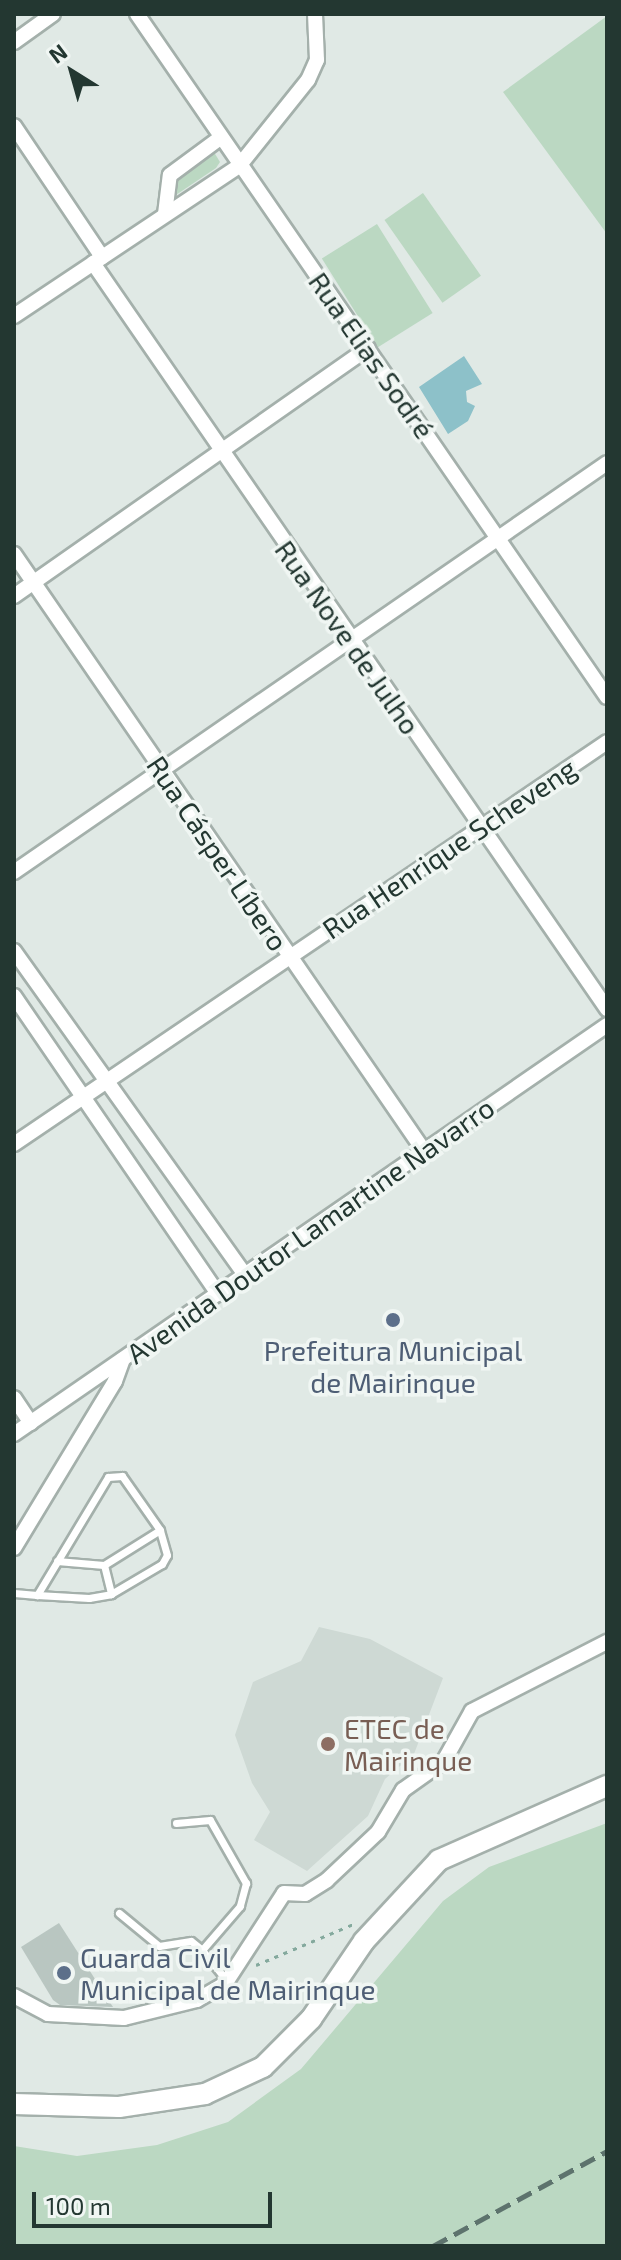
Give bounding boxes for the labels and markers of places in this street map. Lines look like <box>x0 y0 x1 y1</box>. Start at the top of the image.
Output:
marker: Prefeitura Municipal de Mairinque <box>384 1311 402 1329</box>
place label: Prefeitura Municipal de Mairinque <box>264 1333 522 1399</box>
place label: ETEC de Mairinque <box>344 1711 472 1777</box>
marker: ETEC de Mairinque <box>319 1735 337 1753</box>
place label: Guarda Civil Municipal de Mairinque <box>80 1940 376 2006</box>
marker: Guarda Civil Municipal de Mairinque <box>55 1964 73 1982</box>

